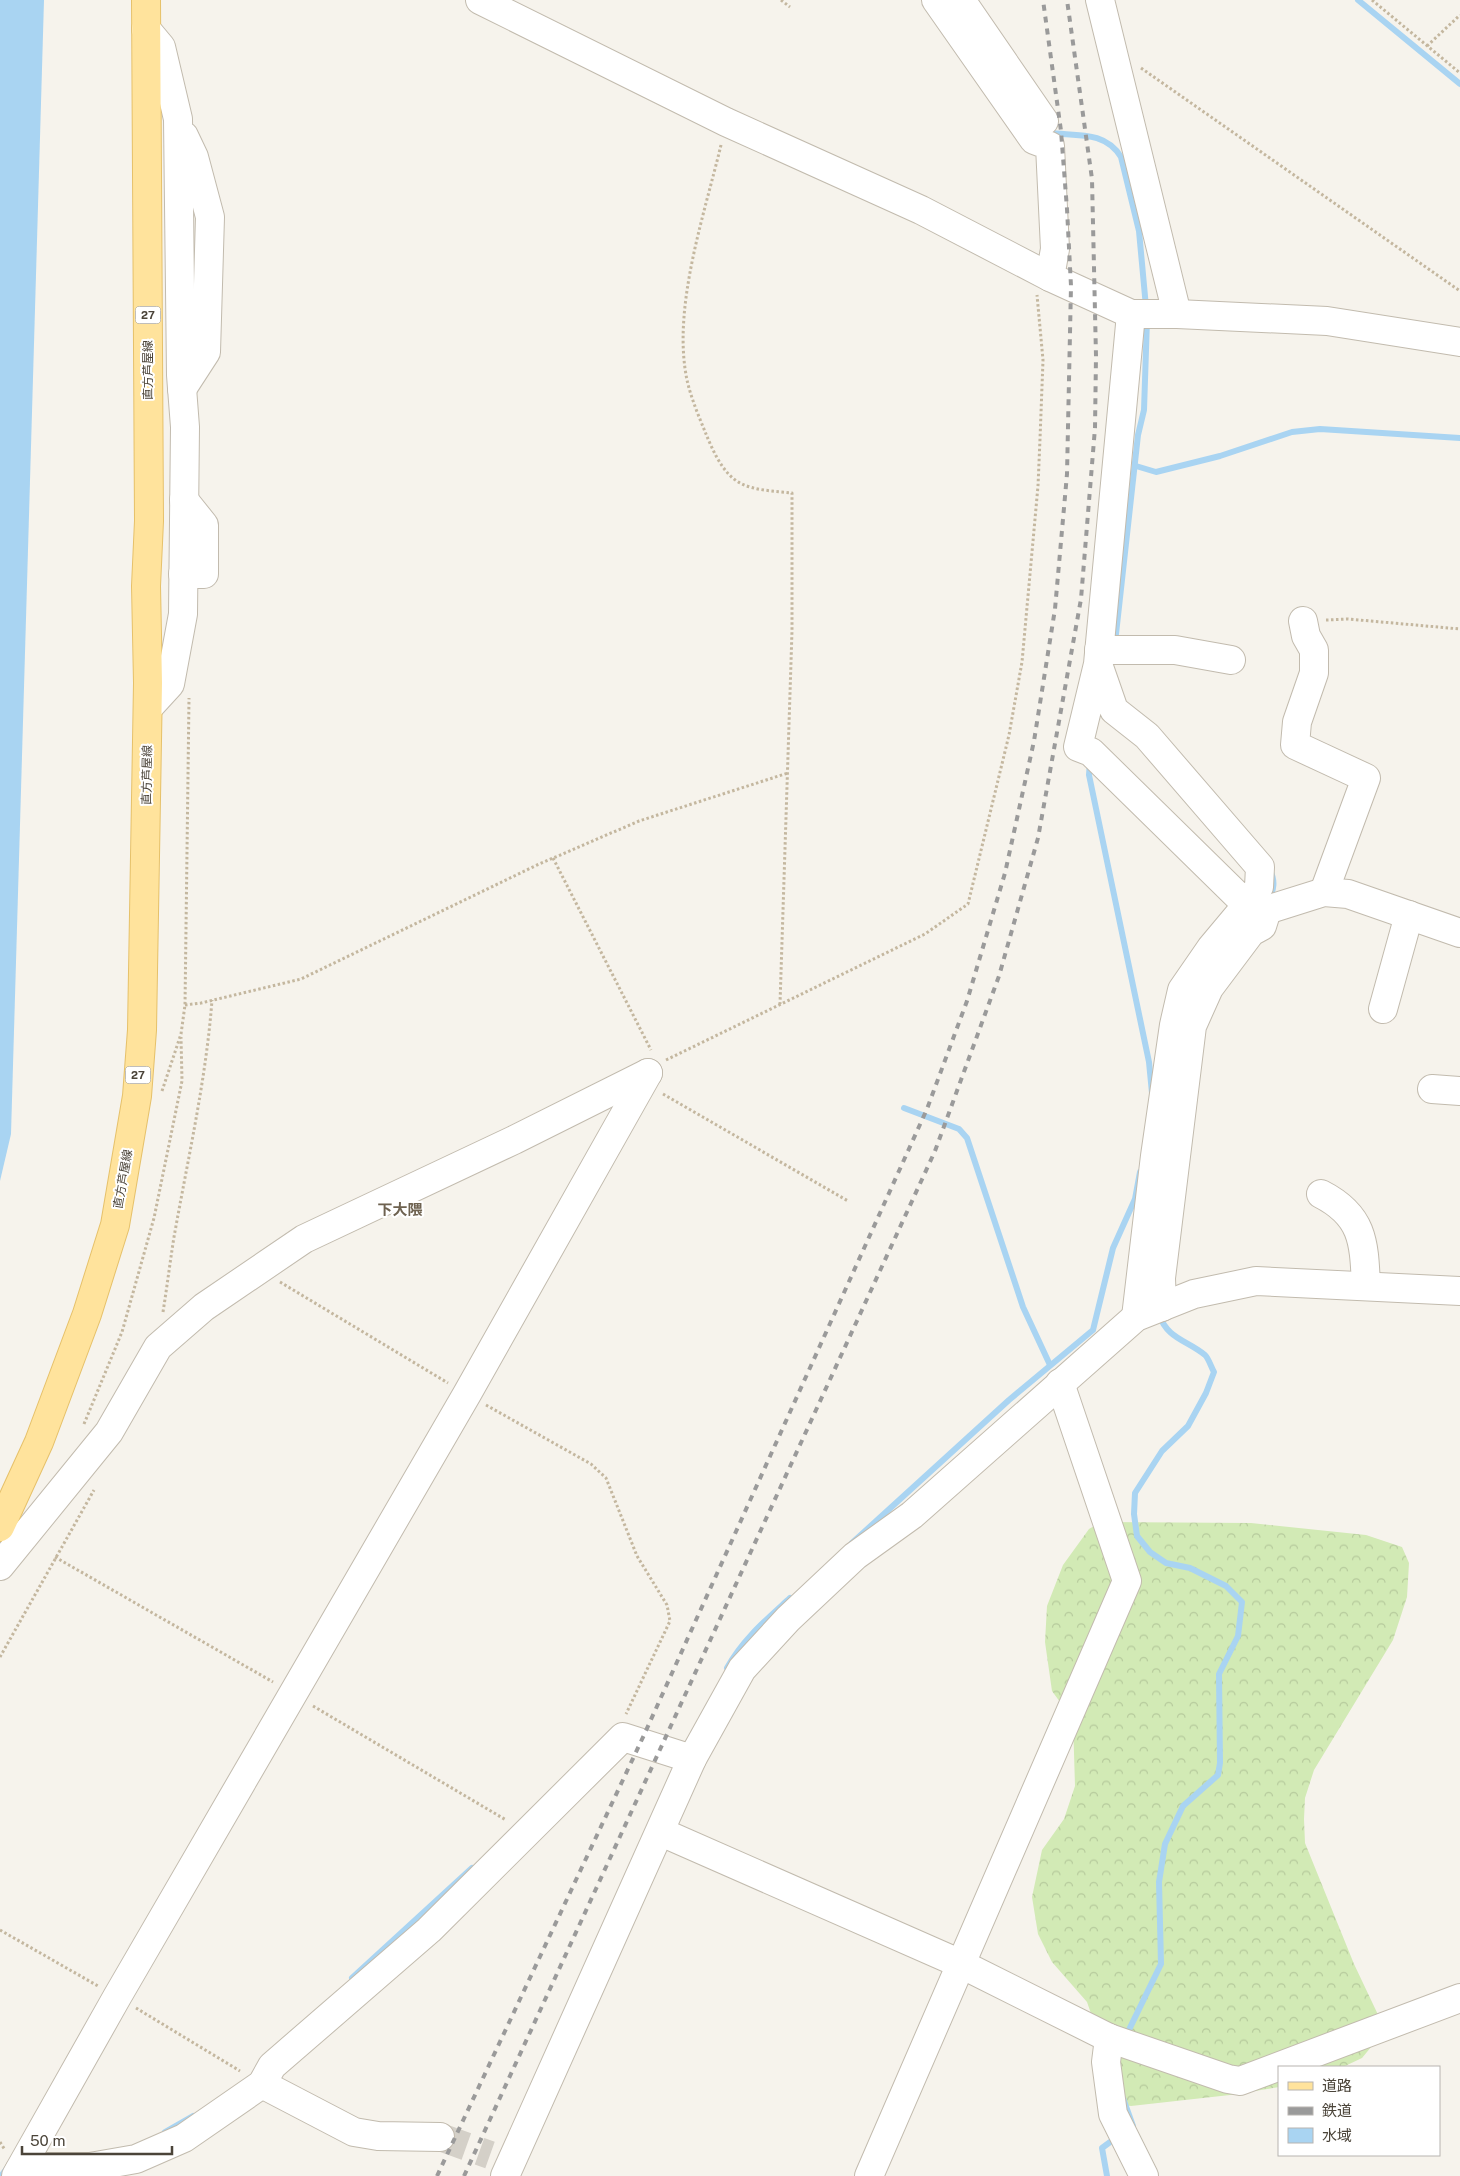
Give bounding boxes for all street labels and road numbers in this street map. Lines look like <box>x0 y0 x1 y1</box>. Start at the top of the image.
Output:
road number: 27 <box>136 306 160 324</box>
street label: 直方芦屋線 <box>141 340 155 400</box>
street label: 直方芦屋線 <box>139 745 155 805</box>
road number: 27 <box>126 1066 150 1084</box>
street label: 直方芦屋線 <box>111 1148 135 1210</box>

